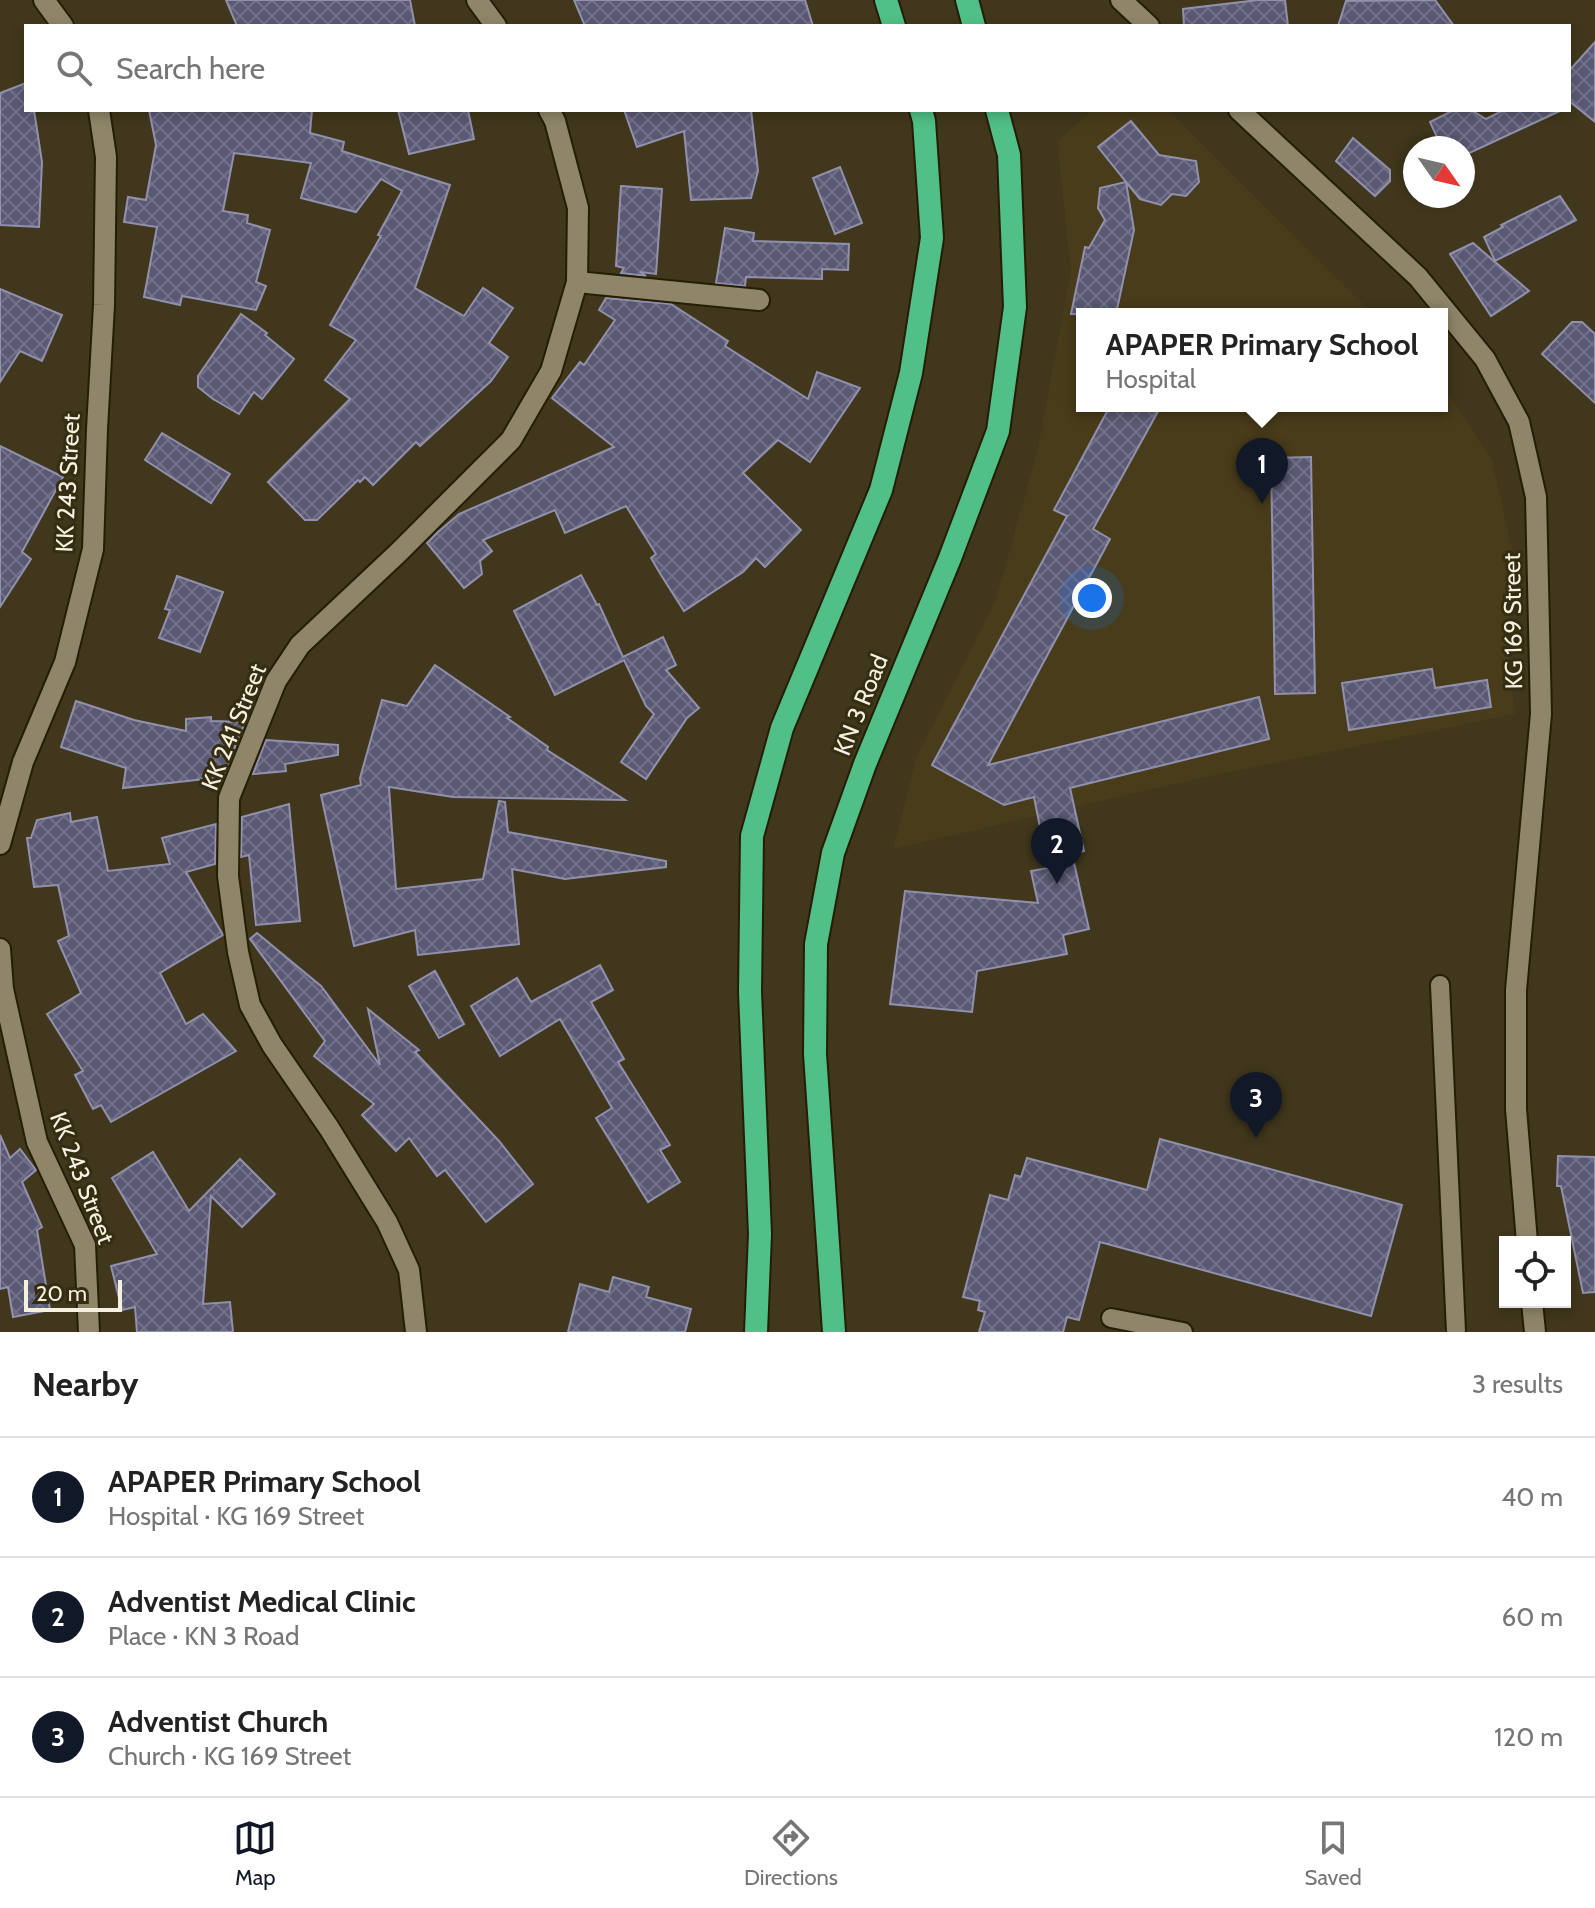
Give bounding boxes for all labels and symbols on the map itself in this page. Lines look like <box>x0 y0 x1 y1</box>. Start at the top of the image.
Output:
north arrow <box>1403 136 1475 208</box>
street label: KK 243 Street <box>49 413 86 553</box>
pin: 1 <box>1236 438 1288 504</box>
street label: KG 169 Street <box>1497 552 1528 690</box>
your location <box>1072 578 1112 618</box>
street label: KN 3 Road <box>827 650 894 760</box>
street label: KK 241 Street <box>195 659 272 794</box>
pin: 2 <box>1031 818 1083 884</box>
pin: 3 <box>1230 1072 1282 1138</box>
street label: KK 243 Street <box>44 1108 121 1248</box>
scale bar <box>24 1276 122 1312</box>

